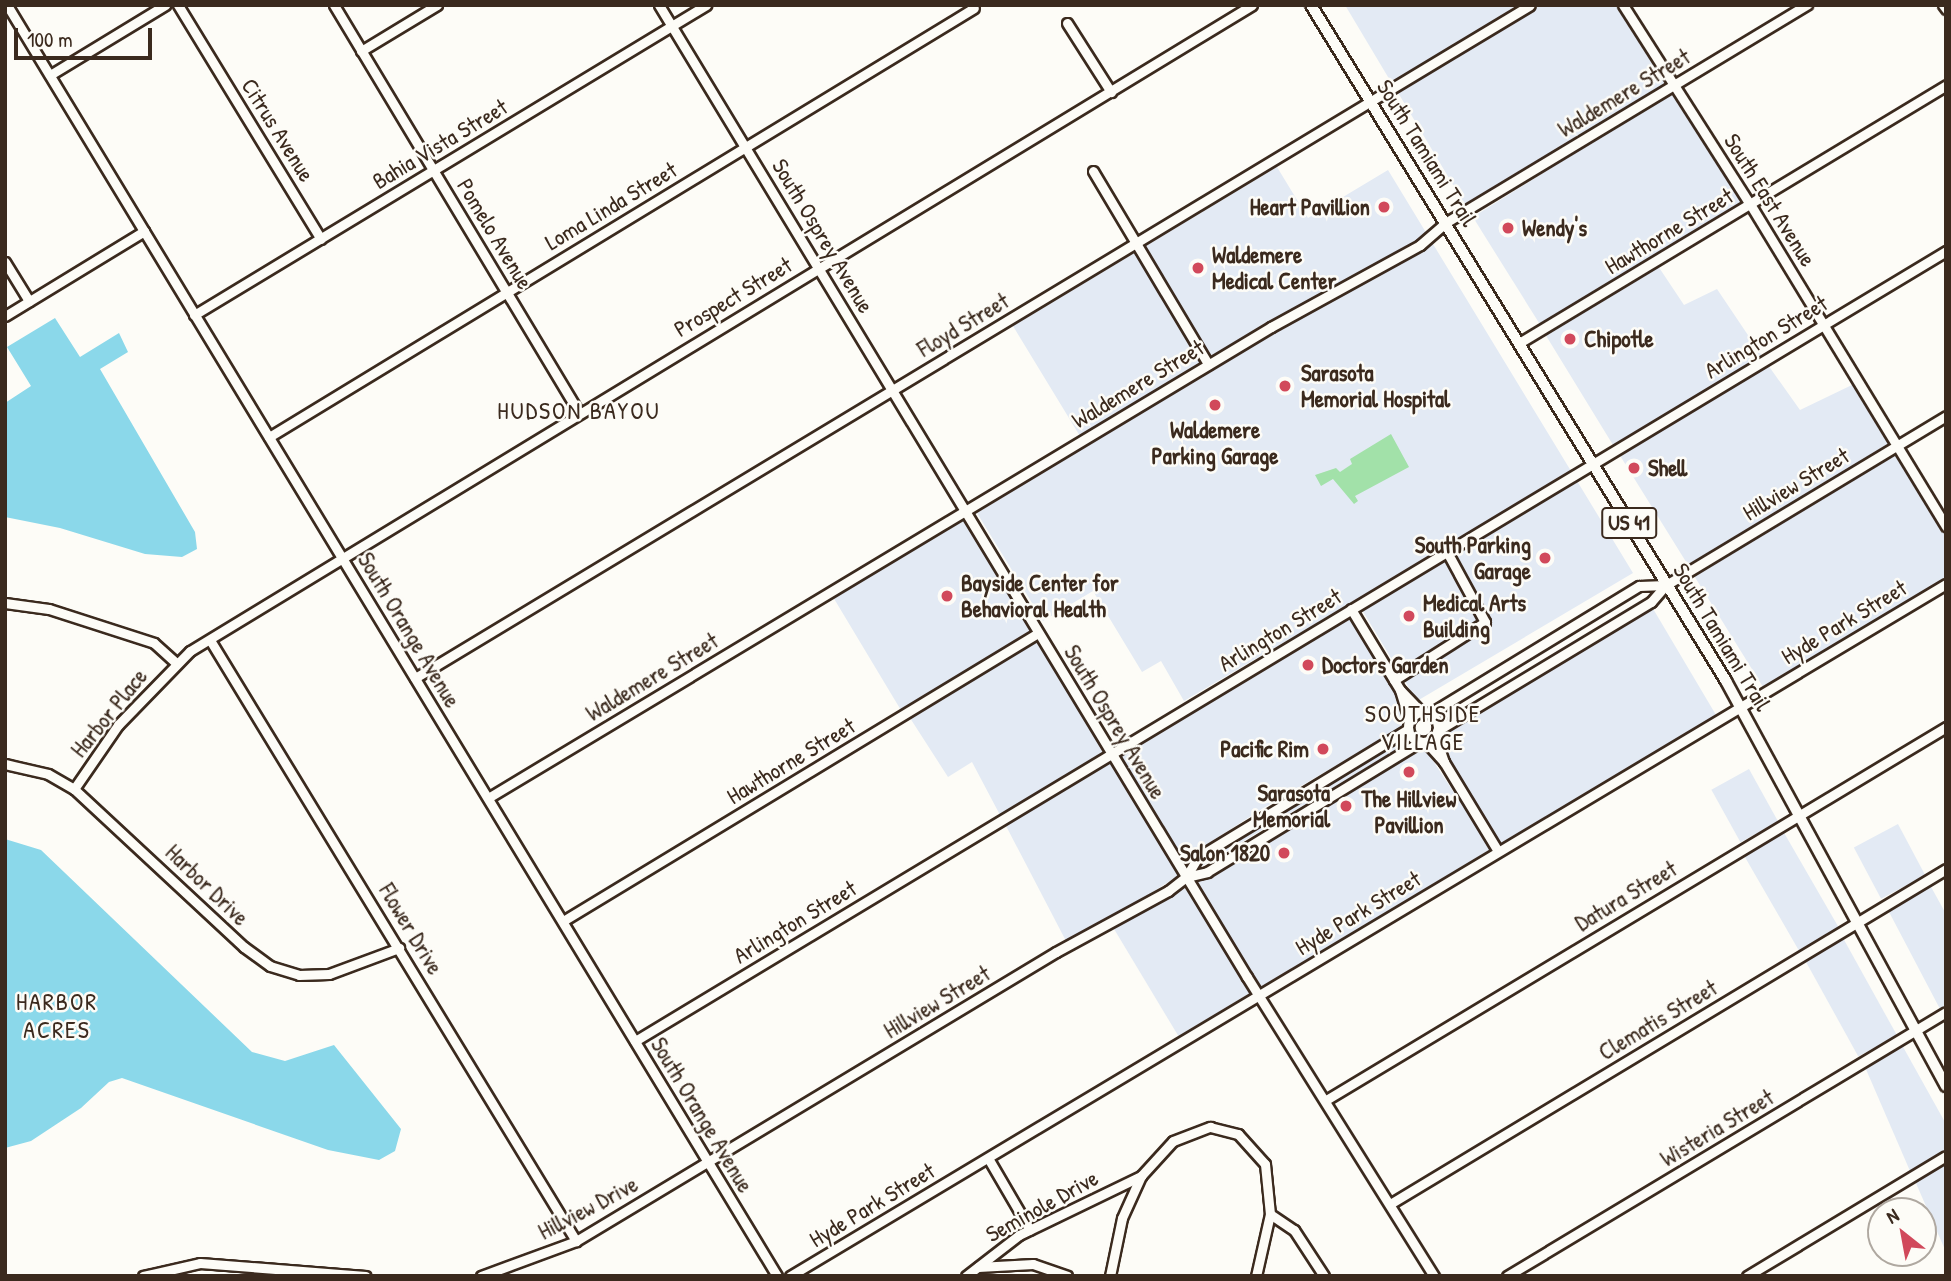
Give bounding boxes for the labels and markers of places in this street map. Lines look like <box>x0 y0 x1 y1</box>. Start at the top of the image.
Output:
place label: Heart Pavillion <box>1250 193 1370 221</box>
marker: Heart Pavillion <box>1376 199 1392 215</box>
place label: Wendy's <box>1522 214 1587 242</box>
marker: Wendy's <box>1500 220 1516 236</box>
place label: Waldemere Medical Center <box>1212 241 1336 295</box>
marker: Waldemere Medical Center <box>1190 260 1206 276</box>
place label: Chipotle <box>1584 325 1654 353</box>
marker: Chipotle <box>1562 331 1578 347</box>
place label: Sarasota Memorial Hospital <box>1301 359 1450 413</box>
marker: Sarasota Memorial Hospital <box>1275 376 1295 396</box>
marker: Waldemere Parking Garage <box>1207 397 1223 413</box>
place label: Waldemere Parking Garage <box>1152 416 1278 470</box>
place label: Shell <box>1648 454 1687 482</box>
marker: Shell <box>1626 460 1642 476</box>
place label: South Parking Garage <box>1415 531 1531 585</box>
marker: South Parking Garage <box>1537 550 1553 566</box>
place label: Bayside Center for Behavioral Health <box>961 569 1119 623</box>
marker: Bayside Center for Behavioral Health <box>939 588 955 604</box>
place label: Medical Arts Building <box>1423 589 1526 643</box>
marker: Medical Arts Building <box>1401 608 1417 624</box>
place label: Doctors Garden <box>1322 651 1449 679</box>
marker: Doctors Garden <box>1300 657 1316 673</box>
place label: Pacific Rim <box>1220 735 1309 763</box>
marker: Pacific Rim <box>1315 741 1331 757</box>
marker: The Hillview Pavillion <box>1399 762 1419 782</box>
place label: Sarasota Memorial <box>1253 779 1330 833</box>
place label: The Hillview Pavillion <box>1362 785 1456 839</box>
marker: Sarasota Memorial <box>1336 796 1356 816</box>
place label: Salon 1820 <box>1180 839 1270 867</box>
marker: Salon 1820 <box>1276 845 1292 861</box>

